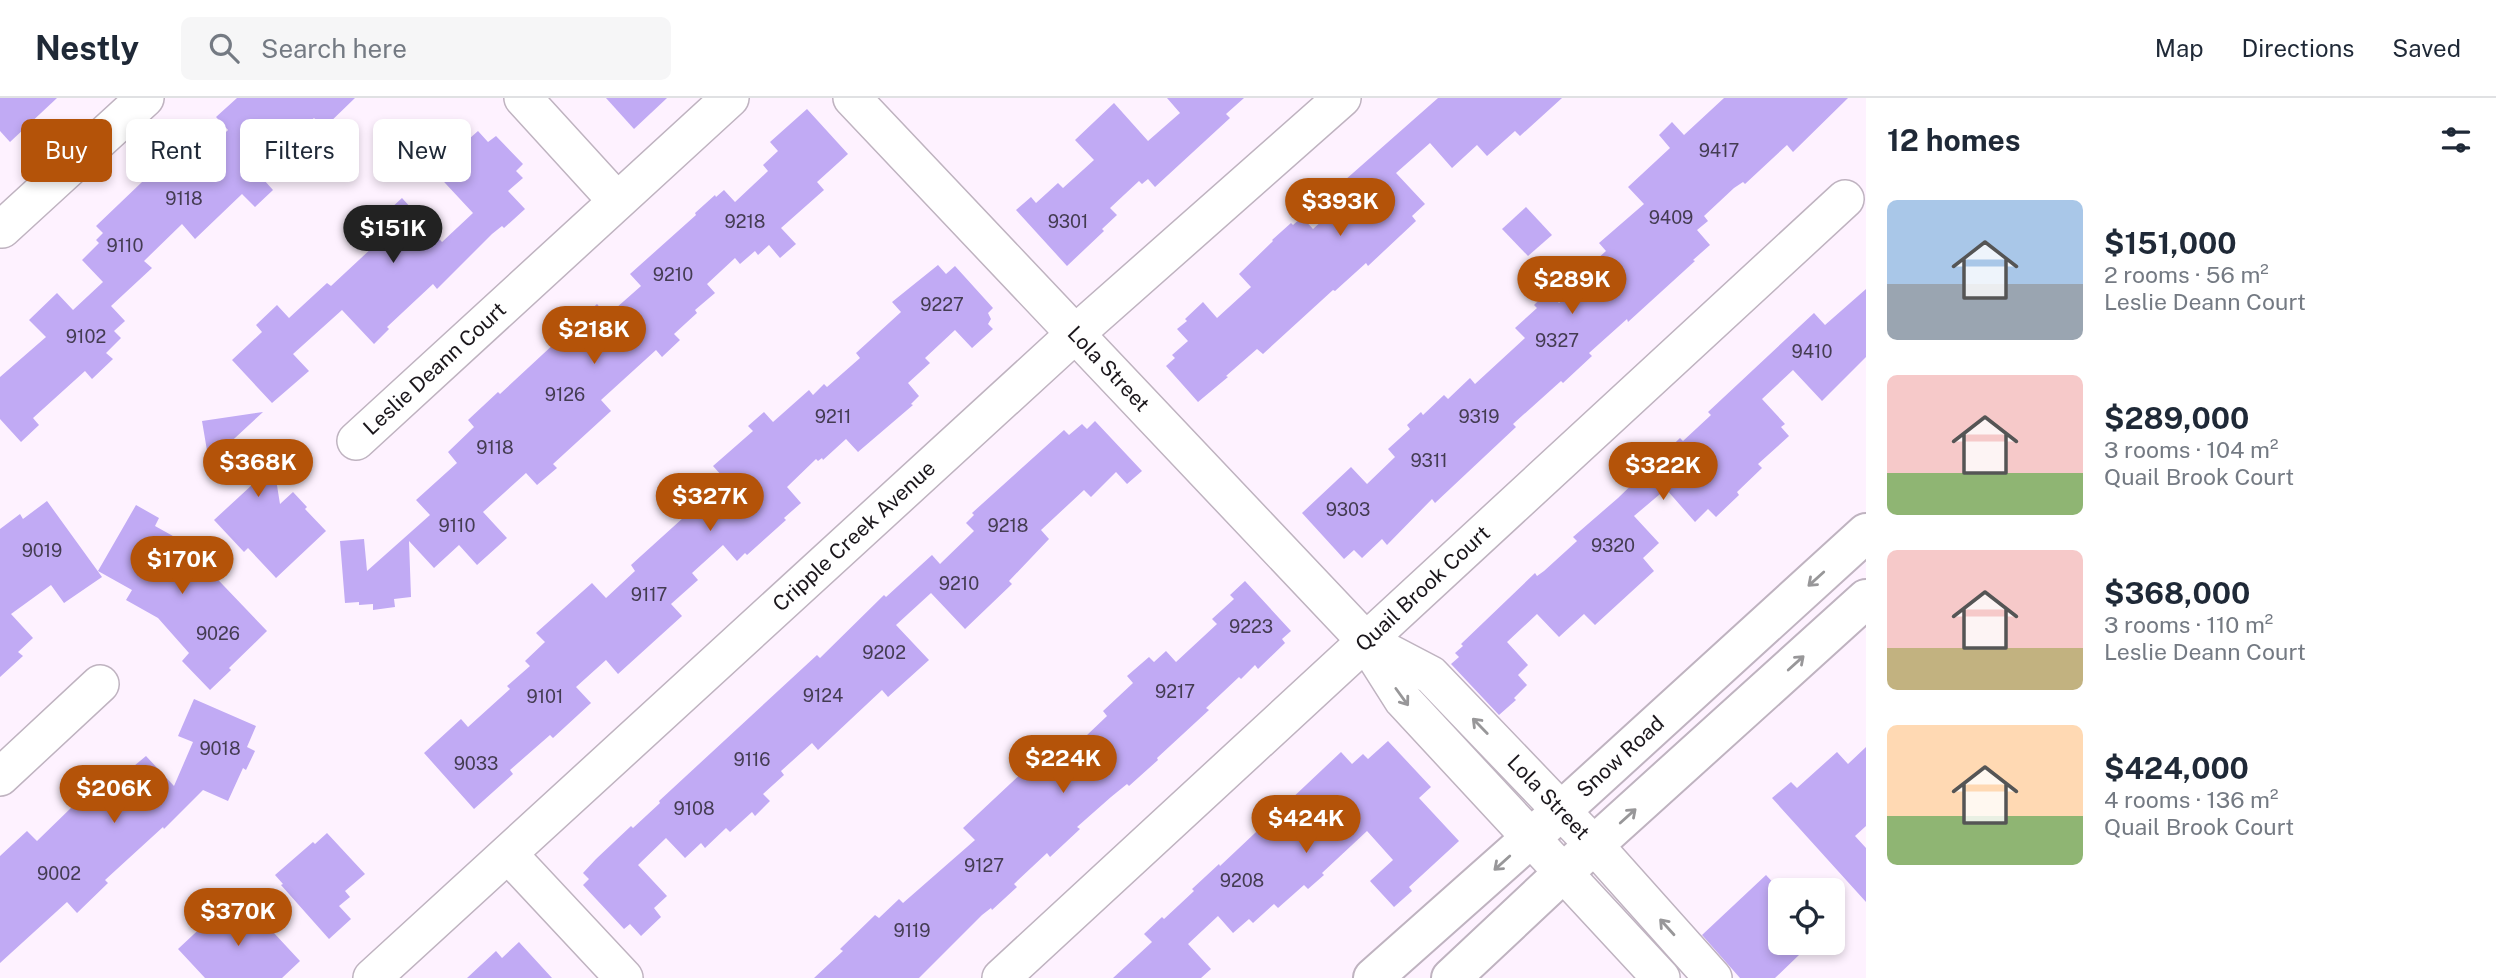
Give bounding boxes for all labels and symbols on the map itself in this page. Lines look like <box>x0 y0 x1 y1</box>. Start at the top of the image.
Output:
house number: 9417 <box>1699 140 1739 161</box>
pin: $393K <box>1291 178 1389 238</box>
house number: 9118 <box>165 188 203 209</box>
pin: $151K <box>344 206 442 265</box>
house number: 9409 <box>1649 207 1693 228</box>
house number: 9218 <box>725 211 765 232</box>
house number: 9301 <box>1048 211 1088 232</box>
house number: 9110 <box>107 235 143 256</box>
pin: $289K <box>1523 256 1621 316</box>
house number: 9210 <box>653 264 693 285</box>
house number: 9227 <box>920 294 964 315</box>
street label: Leslie Deann Court <box>358 297 511 440</box>
pin: $218K <box>545 306 643 366</box>
street label: Lola Street <box>1063 321 1155 416</box>
house number: 9102 <box>66 326 106 347</box>
house number: 9327 <box>1535 330 1579 351</box>
house number: 9410 <box>1792 341 1832 362</box>
house number: 9126 <box>545 384 585 405</box>
house number: 9211 <box>815 406 851 427</box>
house number: 9319 <box>1458 406 1500 427</box>
house number: 9118 <box>476 437 514 458</box>
pin: $368K <box>209 440 307 499</box>
pin: $322K <box>1614 442 1712 502</box>
house number: 9311 <box>1410 450 1448 471</box>
street label: Cripple Creek Avenue <box>768 455 940 616</box>
pin: $327K <box>661 474 759 533</box>
house number: 9303 <box>1326 499 1370 520</box>
house number: 9110 <box>439 515 475 536</box>
house number: 9218 <box>988 515 1028 536</box>
street label: Quail Brook Court <box>1350 520 1495 656</box>
house number: 9320 <box>1591 535 1635 556</box>
pin: $170K <box>133 536 231 596</box>
house number: 9019 <box>22 540 62 561</box>
one-way arrow <box>1807 571 1825 587</box>
house number: 9210 <box>939 573 979 594</box>
house number: 9117 <box>631 584 667 605</box>
house number: 9223 <box>1229 616 1273 637</box>
house number: 9026 <box>196 623 240 644</box>
house number: 9202 <box>862 642 906 663</box>
one-way arrow <box>1787 654 1804 671</box>
house number: 9217 <box>1155 681 1195 702</box>
house number: 9124 <box>803 685 843 706</box>
house number: 9101 <box>527 686 563 707</box>
one-way arrow <box>1395 687 1409 706</box>
street label: Snow Road <box>1571 710 1669 802</box>
one-way arrow <box>1471 718 1488 735</box>
pin: $224K <box>1014 736 1112 795</box>
house number: 9018 <box>199 738 241 759</box>
house number: 9116 <box>733 749 771 770</box>
street label: Lola Street <box>1502 749 1595 845</box>
house number: 9033 <box>454 753 498 774</box>
pin: $206K <box>65 766 163 825</box>
pin: $424K <box>1257 796 1355 855</box>
house number: 9108 <box>673 798 715 819</box>
one-way arrow <box>1619 808 1637 824</box>
house number: 9127 <box>964 855 1004 876</box>
one-way arrow <box>1494 855 1511 872</box>
house number: 9002 <box>37 863 81 884</box>
house number: 9208 <box>1220 870 1264 891</box>
pin: $370K <box>189 888 287 948</box>
one-way arrow <box>1659 919 1676 936</box>
house number: 9119 <box>893 920 931 941</box>

